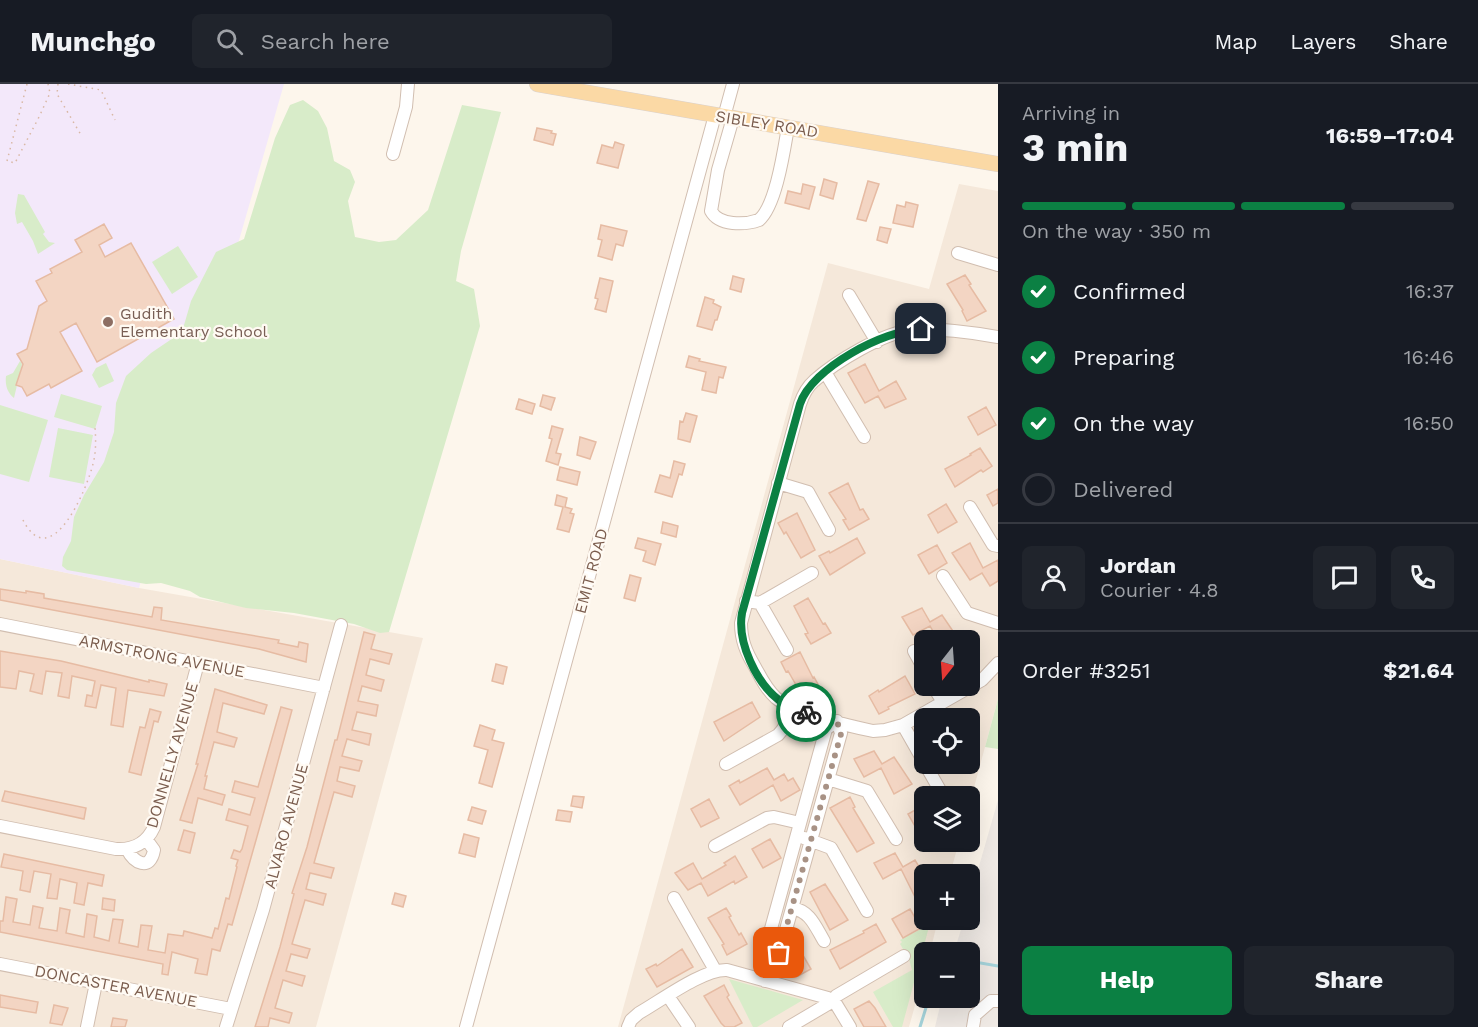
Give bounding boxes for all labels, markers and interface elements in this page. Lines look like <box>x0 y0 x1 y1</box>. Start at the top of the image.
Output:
search box <box>192 14 612 68</box>
text: Munchgo <box>30 25 156 58</box>
icon: search <box>213 25 246 58</box>
text: Search here <box>261 29 390 54</box>
text: Map <box>1214 29 1257 54</box>
text: Layers <box>1290 29 1356 54</box>
text: Share <box>1389 29 1448 54</box>
text: Arriving in <box>1022 101 1120 125</box>
street label: SIBLEY ROAD <box>714 107 820 141</box>
text: 16:59–17:04 <box>1326 123 1454 148</box>
text: 3 min <box>1022 125 1129 170</box>
text: On the way · 350 m <box>1022 219 1211 243</box>
icon: check <box>1022 275 1055 308</box>
text: Confirmed <box>1073 279 1186 304</box>
text: 16:37 <box>1406 279 1454 303</box>
pin <box>895 303 946 354</box>
place label: Gudith Elementary School <box>120 304 268 341</box>
icon: home <box>904 312 937 345</box>
marker: Gudith Elementary School <box>101 315 115 329</box>
icon: check <box>1022 341 1055 374</box>
text: Preparing <box>1073 345 1174 370</box>
text: 16:46 <box>1404 345 1454 369</box>
icon: check <box>1022 407 1055 440</box>
text: On the way <box>1073 411 1194 436</box>
text: 16:50 <box>1404 411 1454 435</box>
text: Delivered <box>1073 477 1173 502</box>
street label: EMIT ROAD <box>570 526 612 616</box>
button: person <box>1022 546 1085 609</box>
button: chat <box>1313 546 1376 609</box>
button: phone <box>1391 546 1454 609</box>
text: Jordan <box>1100 553 1176 578</box>
text: Courier · 4.8 <box>1100 578 1219 602</box>
north arrow <box>914 630 980 696</box>
map controls <box>914 630 980 1008</box>
street label: ARMSTRONG AVENUE <box>78 631 246 681</box>
text: Order #3251 <box>1022 658 1151 683</box>
text: $21.64 <box>1383 658 1454 683</box>
street label: DONNELLY AVENUE <box>142 680 202 830</box>
courier <box>776 682 836 742</box>
icon: bike <box>790 696 823 729</box>
button: locate <box>914 708 980 774</box>
street label: ALVARO AVENUE <box>260 761 312 891</box>
button: layers <box>914 786 980 852</box>
button: + <box>914 864 980 930</box>
pin <box>753 927 804 978</box>
icon: bag <box>762 936 795 969</box>
button: − <box>914 942 980 1008</box>
button: Help <box>1022 946 1232 1015</box>
button: Share <box>1244 946 1454 1015</box>
street label: DONCASTER AVENUE <box>33 961 199 1011</box>

